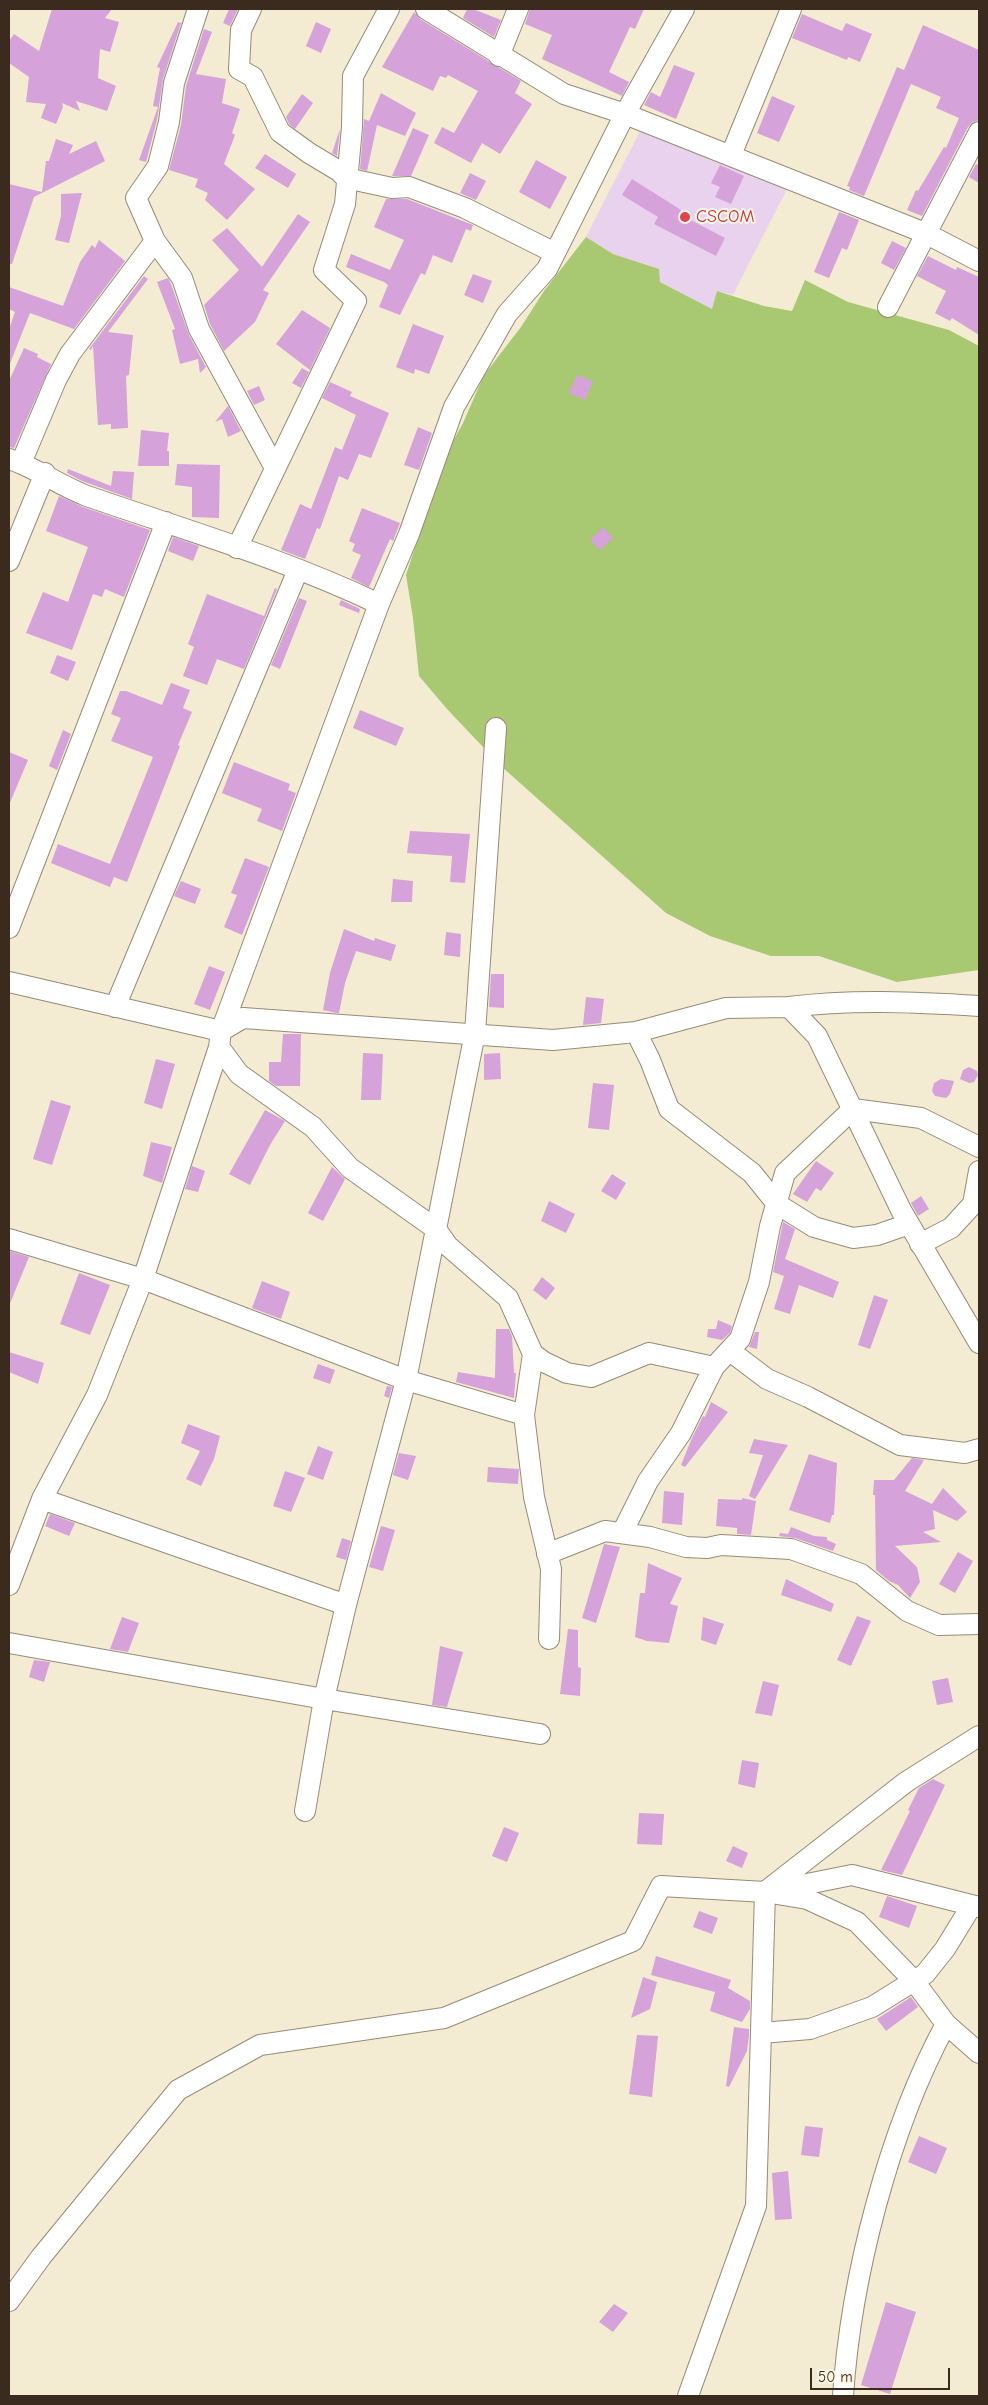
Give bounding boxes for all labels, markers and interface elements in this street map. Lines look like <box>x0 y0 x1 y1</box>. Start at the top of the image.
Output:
place label: CSCOM <box>696 206 755 228</box>
marker: CSCOM <box>678 210 692 224</box>
scale bar <box>813 2358 953 2390</box>
text: 50 m <box>818 2368 853 2386</box>

